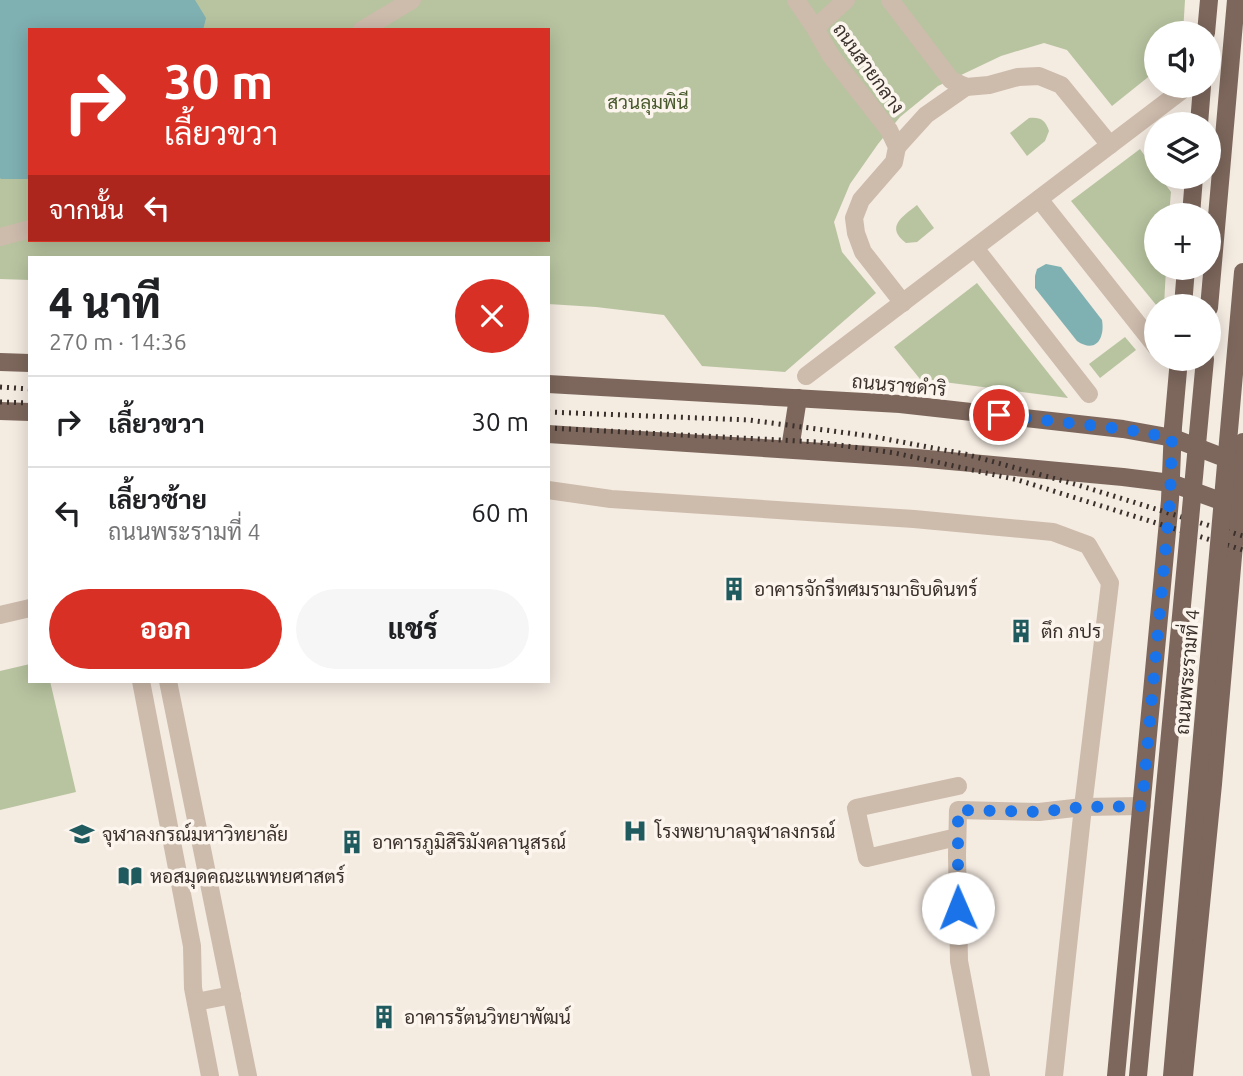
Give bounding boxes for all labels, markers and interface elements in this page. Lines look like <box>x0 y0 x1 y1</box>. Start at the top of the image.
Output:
street label: ถนนสายกลาง <box>829 19 909 117</box>
map controls <box>1144 21 1221 371</box>
button: sound <box>1144 21 1221 98</box>
text: 30 m <box>164 53 273 108</box>
icon: right <box>49 56 140 147</box>
park label: สวนลุมพินี <box>607 90 689 115</box>
button: layers <box>1144 112 1221 189</box>
text: เลี้ยวขวา <box>164 115 278 151</box>
icon: left <box>138 189 176 227</box>
text: จากนั้น <box>49 195 124 224</box>
button: + <box>1144 203 1221 280</box>
text: 4 นาที <box>49 279 161 326</box>
button: close <box>455 279 529 353</box>
button: − <box>1144 294 1221 371</box>
text: 270 m · 14:36 <box>49 329 187 354</box>
street label: ถนนราชดำริ <box>851 370 947 400</box>
pin <box>969 385 1029 445</box>
icon: arrive <box>980 396 1018 434</box>
icon: right <box>49 403 87 441</box>
text: 30 m <box>471 407 529 436</box>
text: เลี้ยวขวา <box>108 409 205 438</box>
text: เลี้ยวซ้าย <box>108 485 207 514</box>
icon: left <box>49 494 87 532</box>
text: 60 m <box>471 498 529 527</box>
text: ถนนพระรามที่ 4 <box>108 519 260 544</box>
building icon: อาคารจักรีทศมรามาธิบดินทร์ <box>720 575 748 603</box>
place label: อาคารจักรีทศมรามาธิบดินทร์ <box>754 577 977 600</box>
button: ออก <box>49 589 282 669</box>
button: แชร์ <box>296 589 529 669</box>
street label: ถนนพระรามที่ 4 <box>1165 608 1203 736</box>
building icon: ตึก ภปร <box>1007 617 1035 645</box>
place label: ตึก ภปร <box>1041 620 1101 642</box>
hospital icon: โรงพยาบาลจุฬาลงกรณ์ <box>621 817 649 845</box>
place label: โรงพยาบาลจุฬาลงกรณ์ <box>654 819 835 844</box>
school or university icon: จุฬาลงกรณ์มหาวิทยาลัย <box>68 820 96 848</box>
place label: จุฬาลงกรณ์มหาวิทยาลัย <box>102 822 288 847</box>
building icon: อาคารภูมิสิริมังคลานุสรณ์ <box>338 828 366 856</box>
place label: อาคารภูมิสิริมังคลานุสรณ์ <box>372 830 566 856</box>
library icon: หอสมุดคณะแพทยศาสตร์ <box>116 862 144 890</box>
place label: หอสมุดคณะแพทยศาสตร์ <box>150 864 345 889</box>
position arrow <box>921 871 995 945</box>
building icon: อาคารรัตนวิทยาพัฒน์ <box>370 1003 398 1031</box>
place label: อาคารรัตนวิทยาพัฒน์ <box>404 1005 571 1028</box>

